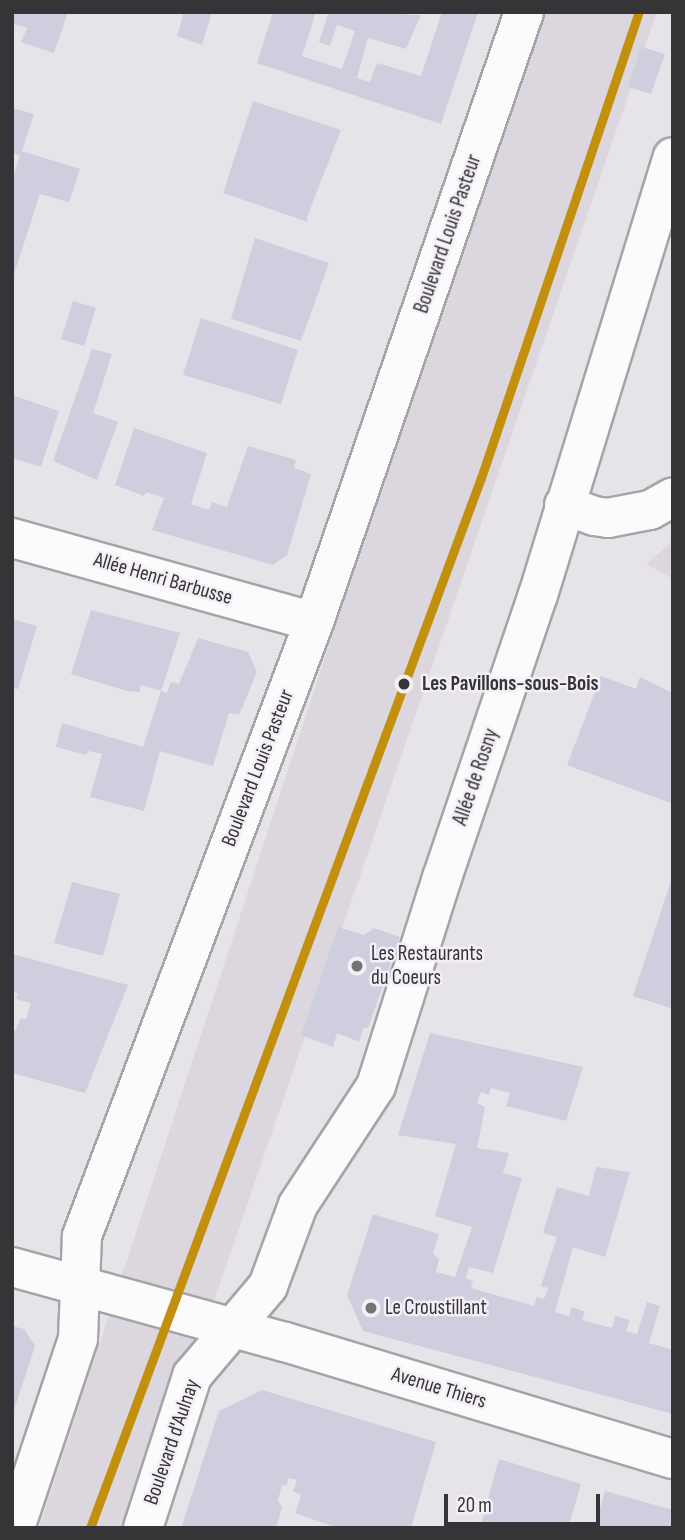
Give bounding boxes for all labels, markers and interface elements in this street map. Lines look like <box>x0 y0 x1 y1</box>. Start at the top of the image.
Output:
street label: Boulevard Louis Pasteur <box>409 151 487 317</box>
street label: Allée Henri Barbusse <box>91 547 235 611</box>
place label: Les Pavillons-sous-Bois <box>422 671 598 697</box>
marker: Les Pavillons-sous-Bois <box>393 673 415 695</box>
street label: Boulevard Louis Pasteur <box>216 686 300 850</box>
street label: Allée de Rosny <box>448 725 504 829</box>
place label: Les Restaurants du Coeurs <box>371 941 483 991</box>
marker: Les Restaurants du Coeurs <box>349 958 365 974</box>
place label: Le Croustillant <box>385 1295 487 1321</box>
marker: Le Croustillant <box>363 1300 379 1316</box>
street label: Avenue Thiers <box>389 1362 489 1414</box>
street label: Boulevard d'Aulnay <box>139 1376 205 1508</box>
scale bar <box>447 1480 603 1524</box>
text: 20 m <box>457 1493 492 1518</box>

